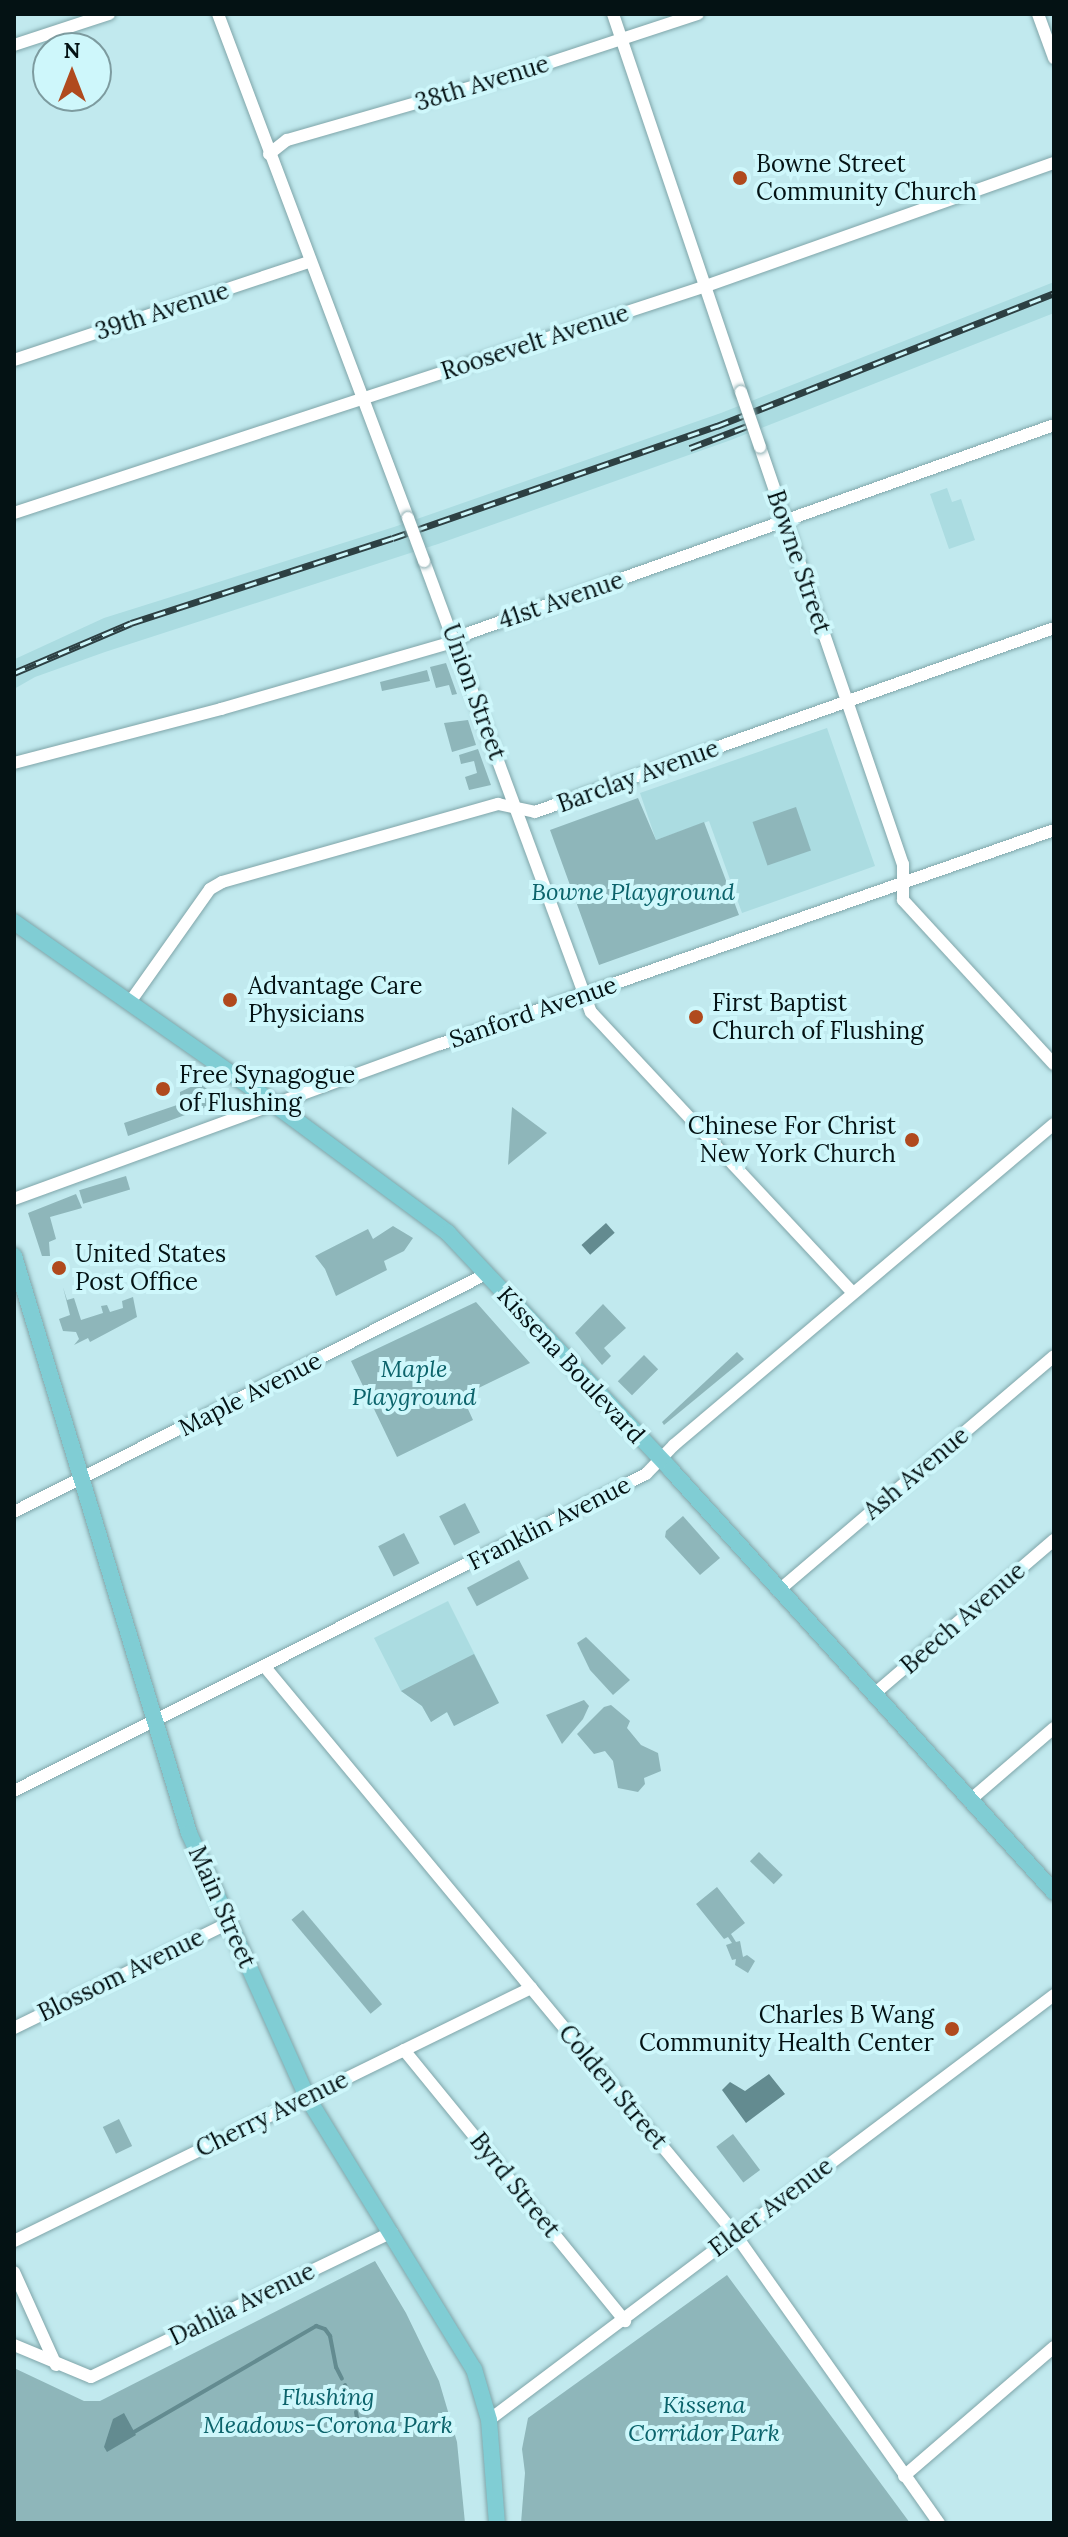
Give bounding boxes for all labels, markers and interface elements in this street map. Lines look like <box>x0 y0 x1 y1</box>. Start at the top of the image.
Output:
north arrow <box>32 32 112 112</box>
text: N <box>63 36 81 64</box>
street label: 38th Avenue <box>412 49 552 117</box>
place label: Bowne Street Community Church <box>756 150 977 206</box>
marker: Bowne Street Community Church <box>731 169 749 187</box>
street label: 39th Avenue <box>92 276 232 346</box>
street label: Roosevelt Avenue <box>438 298 632 386</box>
street label: Bowne Street <box>761 486 837 638</box>
street label: 41st Avenue <box>495 565 627 635</box>
street label: Union Street <box>436 620 512 764</box>
street label: Barclay Avenue <box>553 733 723 819</box>
park label: Bowne Playground <box>531 878 735 906</box>
street label: Sanford Avenue <box>446 970 620 1054</box>
place label: Advantage Care Physicians <box>248 972 422 1028</box>
marker: Advantage Care Physicians <box>219 989 241 1011</box>
place label: First Baptist Church of Flushing <box>712 989 924 1045</box>
marker: First Baptist Church of Flushing <box>687 1008 705 1026</box>
place label: Free Synagogue of Flushing <box>179 1061 355 1117</box>
marker: Free Synagogue of Flushing <box>154 1080 172 1098</box>
place label: Chinese For Christ New York Church <box>688 1112 896 1168</box>
marker: Chinese For Christ New York Church <box>903 1131 921 1149</box>
place label: United States Post Office <box>75 1240 226 1296</box>
marker: United States Post Office <box>50 1259 68 1277</box>
street label: Kissena Boulevard <box>491 1281 651 1449</box>
street label: Maple Avenue <box>174 1346 326 1442</box>
park label: Maple Playground <box>352 1355 476 1411</box>
street label: Ash Avenue <box>858 1421 974 1525</box>
street label: Franklin Avenue <box>463 1470 635 1576</box>
street label: Beech Avenue <box>895 1556 1031 1680</box>
street label: Main Street <box>182 1842 262 1972</box>
street label: Blossom Avenue <box>33 1922 209 2028</box>
place label: Charles B Wang Community Health Center <box>639 2001 934 2057</box>
marker: Charles B Wang Community Health Center <box>941 2018 963 2040</box>
street label: Colden Street <box>553 2019 673 2155</box>
street label: Cherry Avenue <box>191 2065 353 2163</box>
street label: Byrd Street <box>464 2127 566 2243</box>
street label: Elder Avenue <box>704 2151 838 2263</box>
street label: Dahlia Avenue <box>165 2256 319 2352</box>
park label: Flushing Meadows-Corona Park <box>203 2383 453 2439</box>
park label: Kissena Corridor Park <box>628 2391 780 2447</box>

